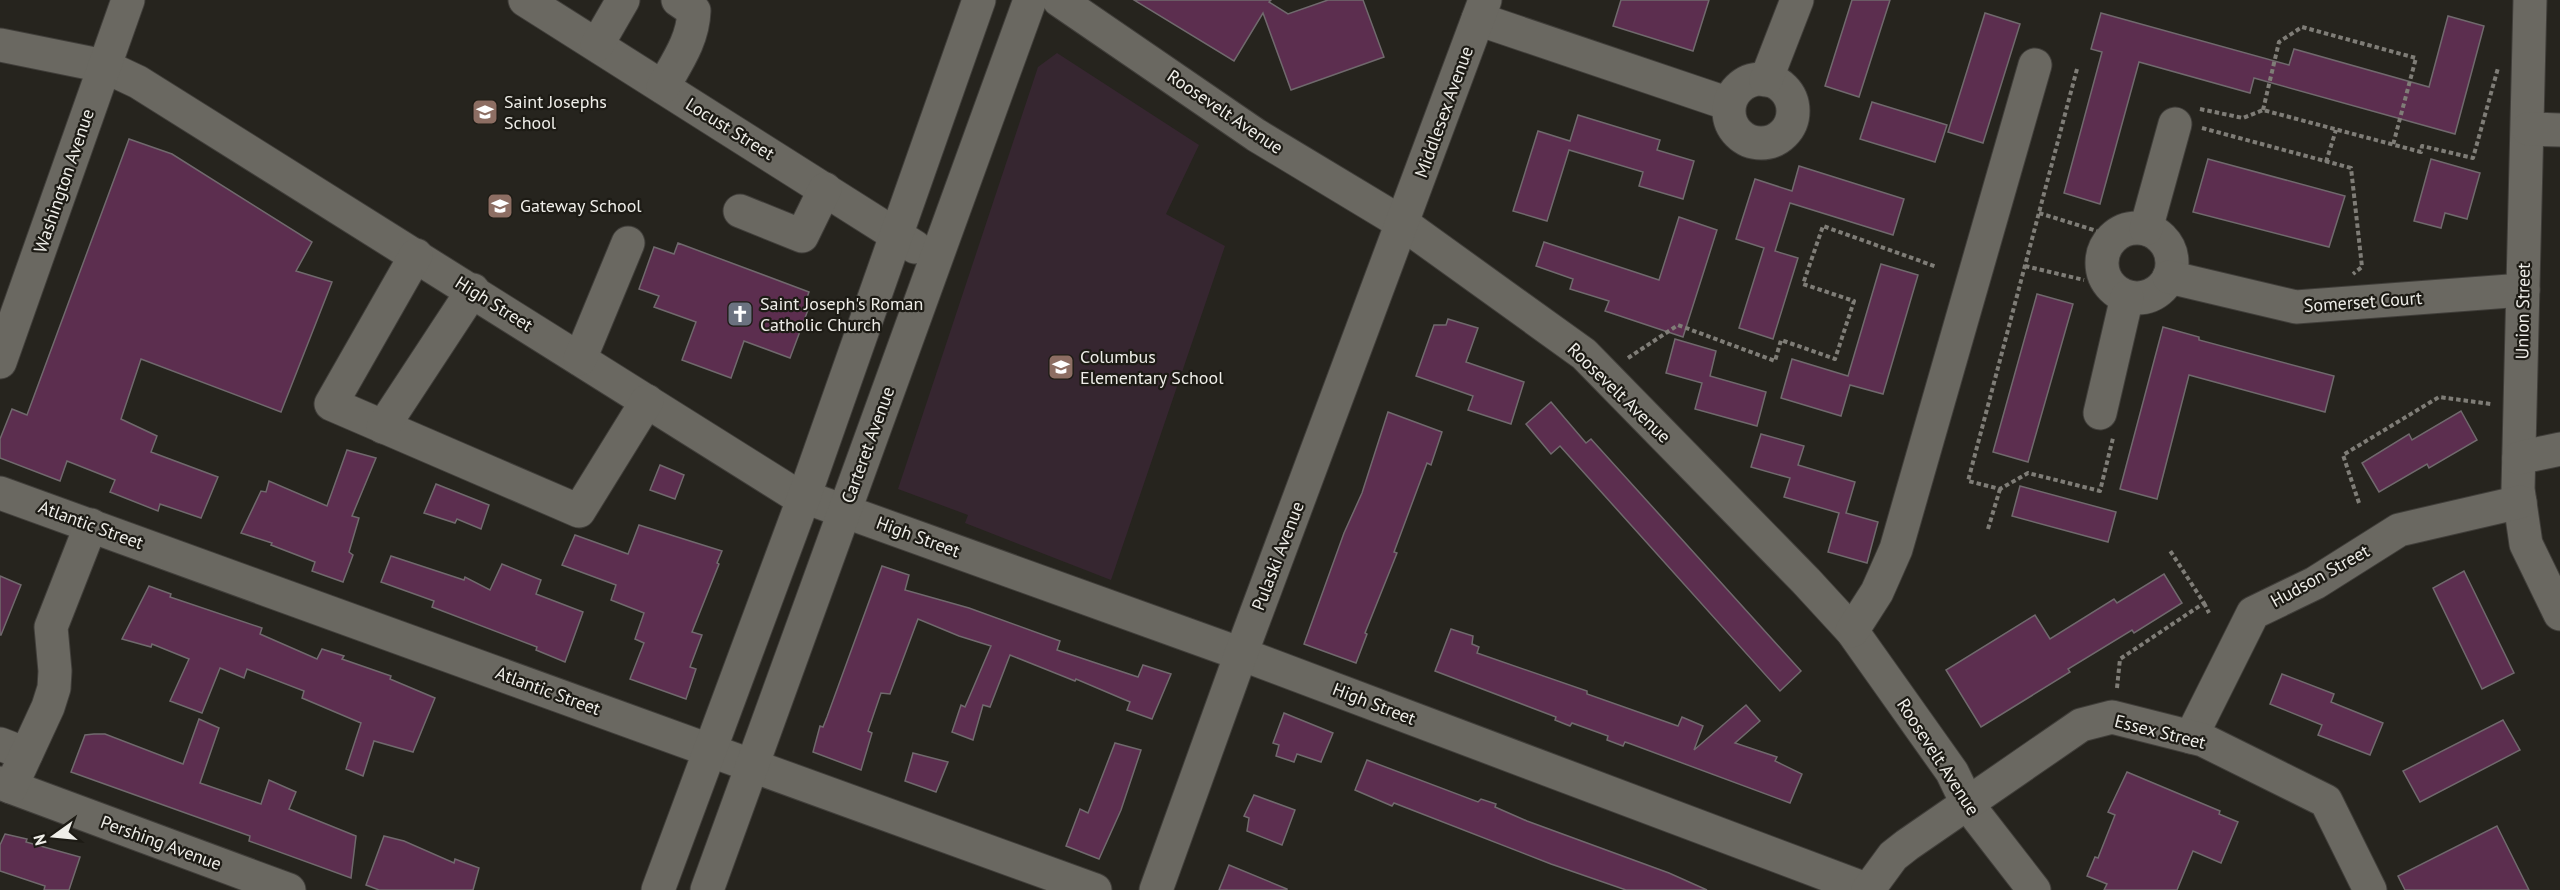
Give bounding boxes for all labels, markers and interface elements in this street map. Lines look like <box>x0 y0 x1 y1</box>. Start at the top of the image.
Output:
street label: Middlesex Avenue <box>1409 43 1478 181</box>
street label: Roosevelt Avenue <box>1163 64 1288 159</box>
place label: Saint Josephs School <box>504 90 607 134</box>
street label: Locust Street <box>682 92 779 165</box>
school or university icon: Saint Josephs School <box>470 97 500 127</box>
street label: Washington Avenue <box>28 106 99 256</box>
school or university icon: Gateway School <box>485 191 515 221</box>
place label: Gateway School <box>520 194 642 217</box>
street label: Union Street <box>2510 262 2535 360</box>
street label: High Street <box>451 271 537 336</box>
street label: Somerset Court <box>2303 286 2423 317</box>
place label: Saint Joseph's Roman Catholic Church <box>760 292 923 336</box>
church icon: Saint Joseph's Roman Catholic Church <box>725 299 755 329</box>
street label: Roosevelt Avenue <box>1563 338 1676 448</box>
place label: Columbus Elementary School <box>1080 345 1224 389</box>
school or university icon: Columbus Elementary School <box>1046 352 1076 382</box>
street label: Carteret Avenue <box>836 383 899 506</box>
street label: Atlantic Street <box>36 495 147 554</box>
street label: Pulaski Avenue <box>1246 498 1309 614</box>
street label: High Street <box>873 511 963 562</box>
street label: Hudson Street <box>2266 539 2373 612</box>
street label: Atlantic Street <box>493 661 604 720</box>
street label: High Street <box>1329 677 1419 730</box>
street label: Roosevelt Avenue <box>1892 694 1985 820</box>
street label: Essex Street <box>2112 709 2208 754</box>
north arrow <box>24 806 84 866</box>
street label: Pershing Avenue <box>98 810 225 875</box>
text: N <box>28 832 51 848</box>

